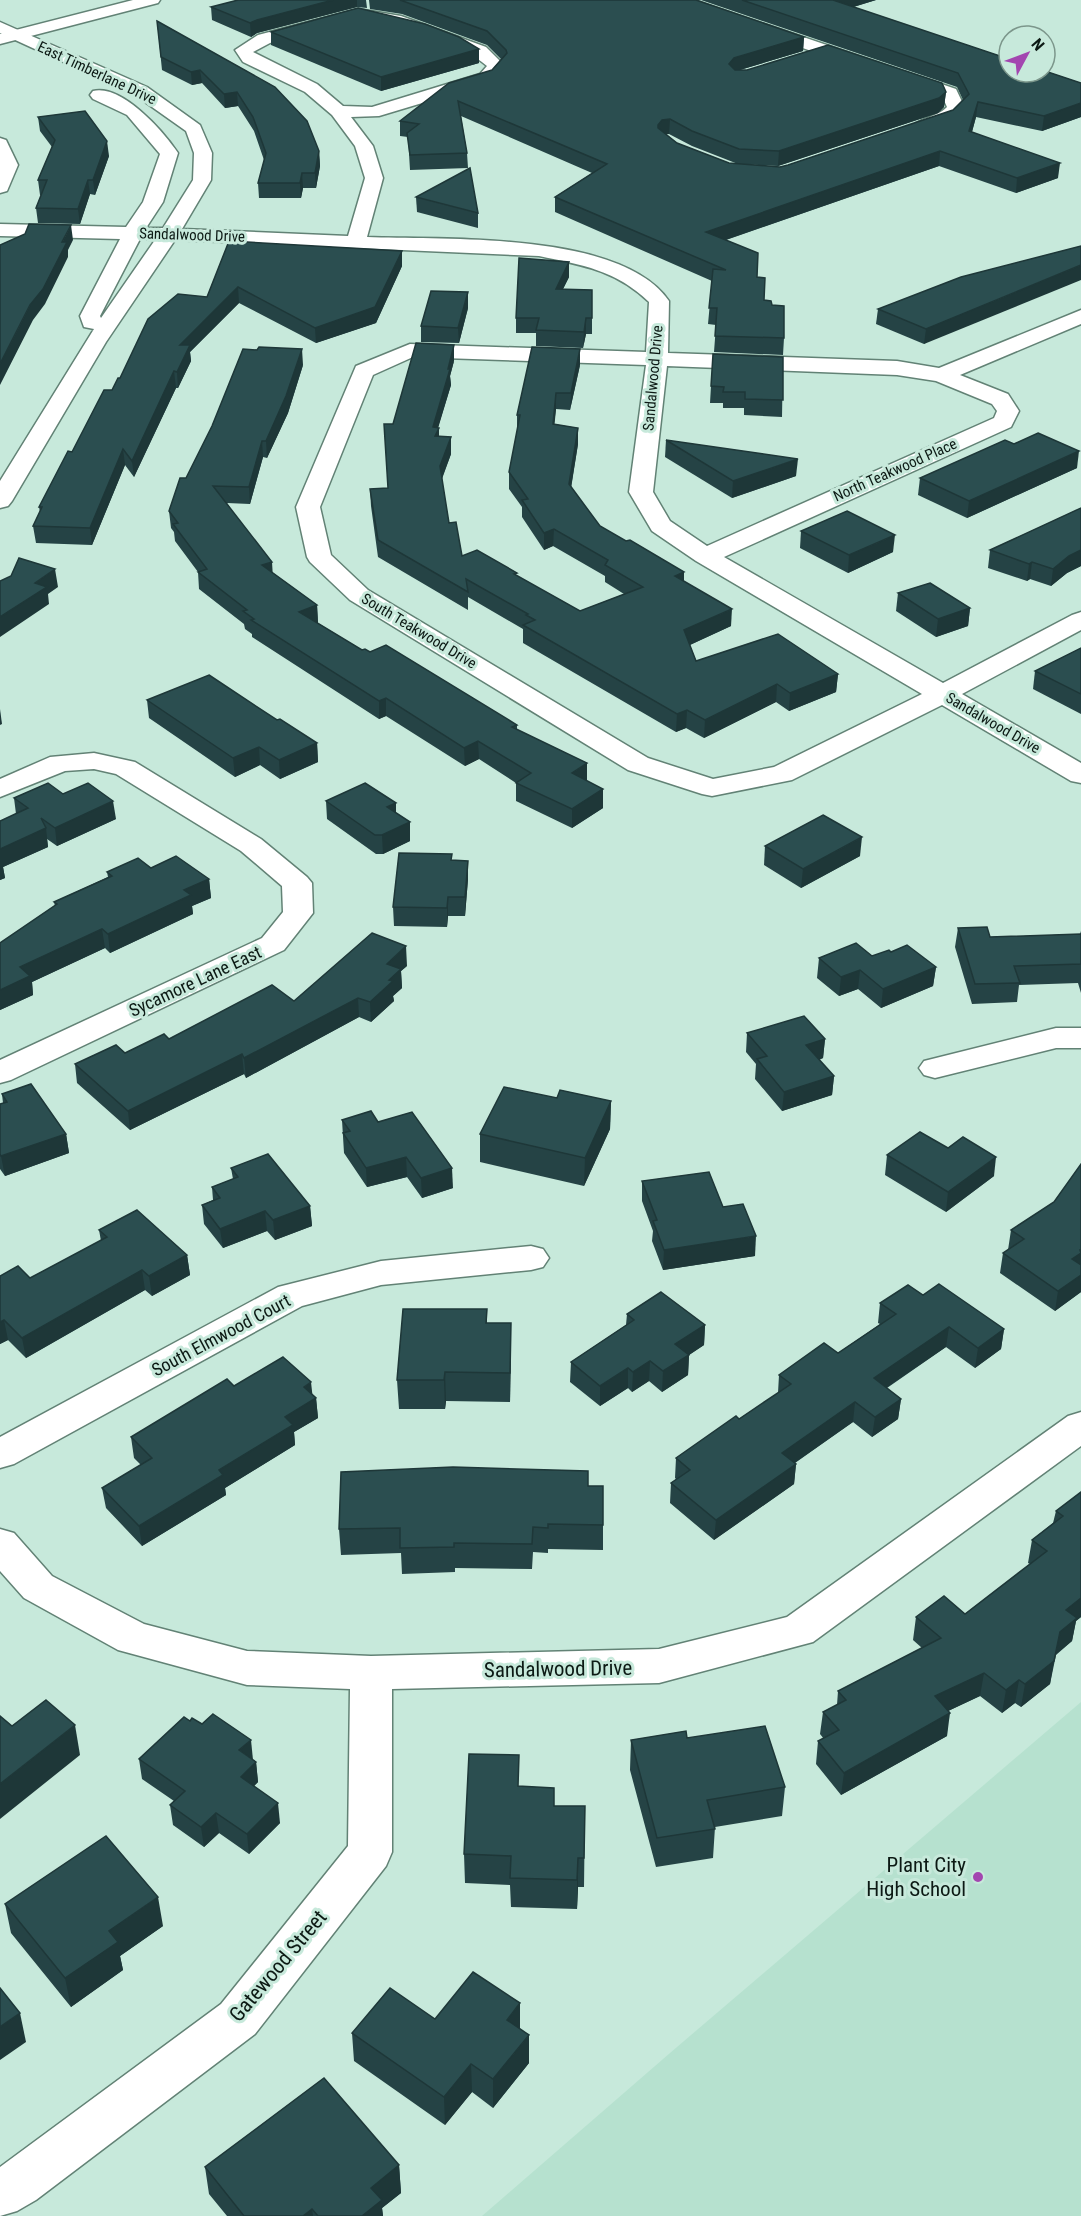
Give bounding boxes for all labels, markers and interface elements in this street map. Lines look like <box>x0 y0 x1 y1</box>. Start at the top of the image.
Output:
north arrow <box>997 24 1057 84</box>
text: N <box>1028 35 1048 54</box>
street label: East Timberlane Drive <box>35 38 159 108</box>
street label: Sandalwood Drive <box>139 224 245 246</box>
street label: Sandalwood Drive <box>639 324 667 432</box>
street label: North Teakwood Place <box>830 435 960 505</box>
street label: South Teakwood Drive <box>358 590 480 672</box>
street label: Sandalwood Drive <box>943 689 1043 757</box>
street label: Sycamore Lane East <box>125 941 265 1021</box>
street label: South Elmwood Court <box>148 1290 294 1380</box>
street label: Sandalwood Drive <box>484 1656 632 1682</box>
place label: Plant City High School <box>866 1853 966 1901</box>
marker: Plant City High School <box>971 1870 985 1884</box>
street label: Gatewood Street <box>225 1906 331 2026</box>

